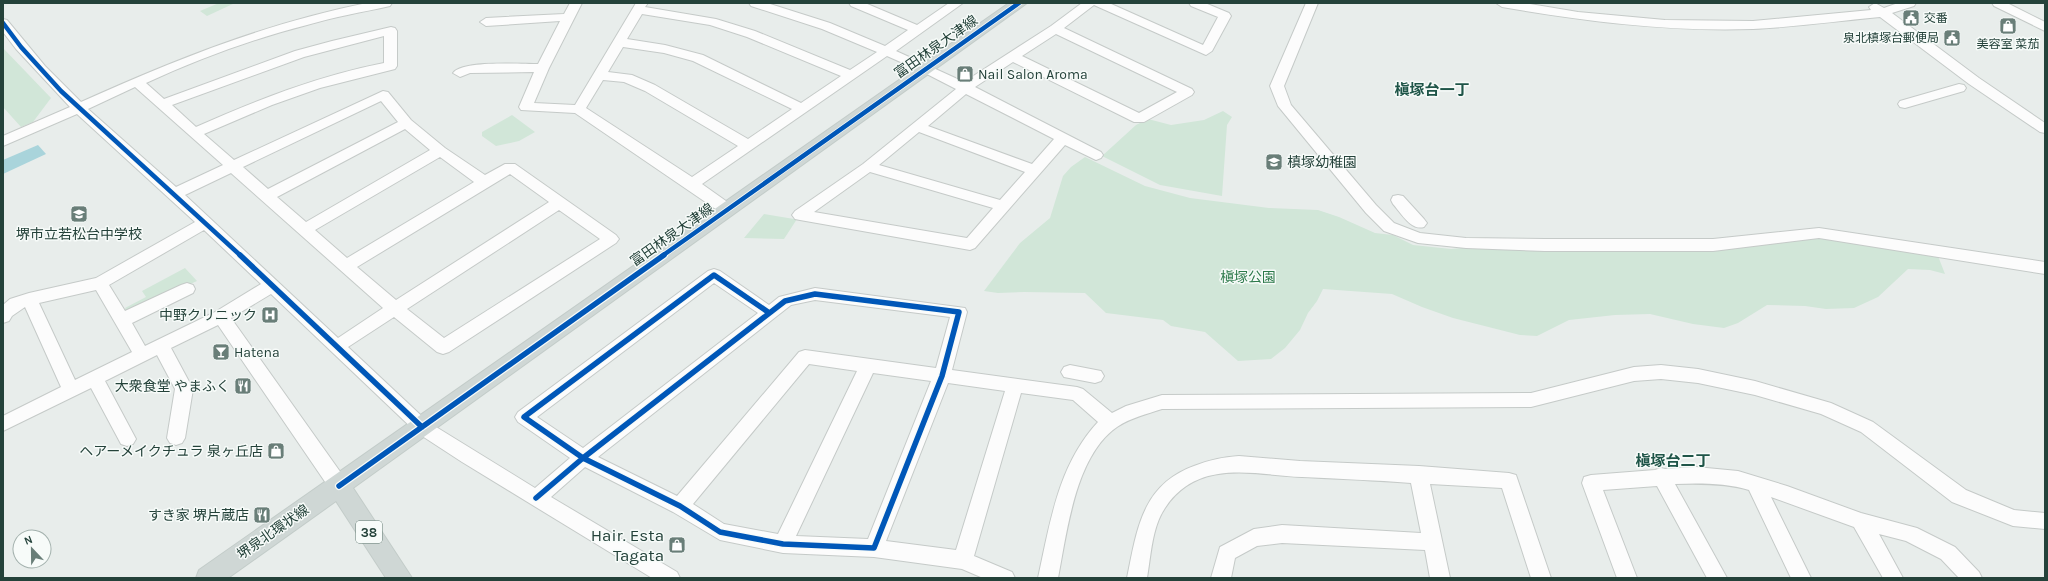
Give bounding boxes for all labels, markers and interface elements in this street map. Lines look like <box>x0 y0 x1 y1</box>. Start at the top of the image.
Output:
public building icon: 交番 <box>1901 8 1921 28</box>
place label: 交番 <box>1924 11 1948 25</box>
street label: 富田林泉大津線 <box>891 12 981 82</box>
shop icon: 美容室 菜茄 <box>1998 16 2018 36</box>
public building icon: 泉北槙塚台郵便局 <box>1942 28 1962 48</box>
place label: 泉北槙塚台郵便局 <box>1843 31 1939 45</box>
place label: 美容室 菜茄 <box>1977 37 2039 51</box>
shop icon: Nail Salon Aroma <box>955 64 975 84</box>
place label: Nail Salon Aroma <box>978 66 1088 83</box>
district label: 槇塚台一丁 <box>1394 81 1470 99</box>
school or university icon: 槙塚幼稚園 <box>1264 152 1284 172</box>
place label: 槙塚幼稚園 <box>1287 154 1357 171</box>
street label: 富田林泉大津線 <box>627 200 717 270</box>
school or university icon: 堺市立若松台中学校 <box>69 204 89 224</box>
place label: 堺市立若松台中学校 <box>16 226 142 243</box>
park label: 槇塚公園 <box>1220 269 1276 286</box>
hospital icon: 中野クリニック <box>260 305 280 325</box>
place label: 中野クリニック <box>159 307 257 324</box>
bar icon: Hatena <box>211 342 231 362</box>
place label: Hatena <box>234 344 280 361</box>
restaurant icon: 大衆食堂 やまふく <box>233 376 253 396</box>
place label: 大衆食堂 やまふく <box>115 378 230 395</box>
shop icon: ヘアーメイクチュラ 泉ヶ丘店 <box>266 441 286 461</box>
place label: ヘアーメイクチュラ 泉ヶ丘店 <box>79 443 263 460</box>
district label: 槇塚台二丁 <box>1635 452 1711 470</box>
street label: 堺泉北環状線 <box>234 501 312 563</box>
restaurant icon: すき家 堺片蔵店 <box>252 505 272 525</box>
place label: すき家 堺片蔵店 <box>148 507 249 524</box>
road number: 38 <box>356 521 382 543</box>
place label: Hair. Esta Tagata <box>591 525 664 565</box>
north arrow <box>12 529 52 569</box>
text: N <box>22 533 35 548</box>
shop icon: Hair. Esta Tagata <box>667 535 687 555</box>

